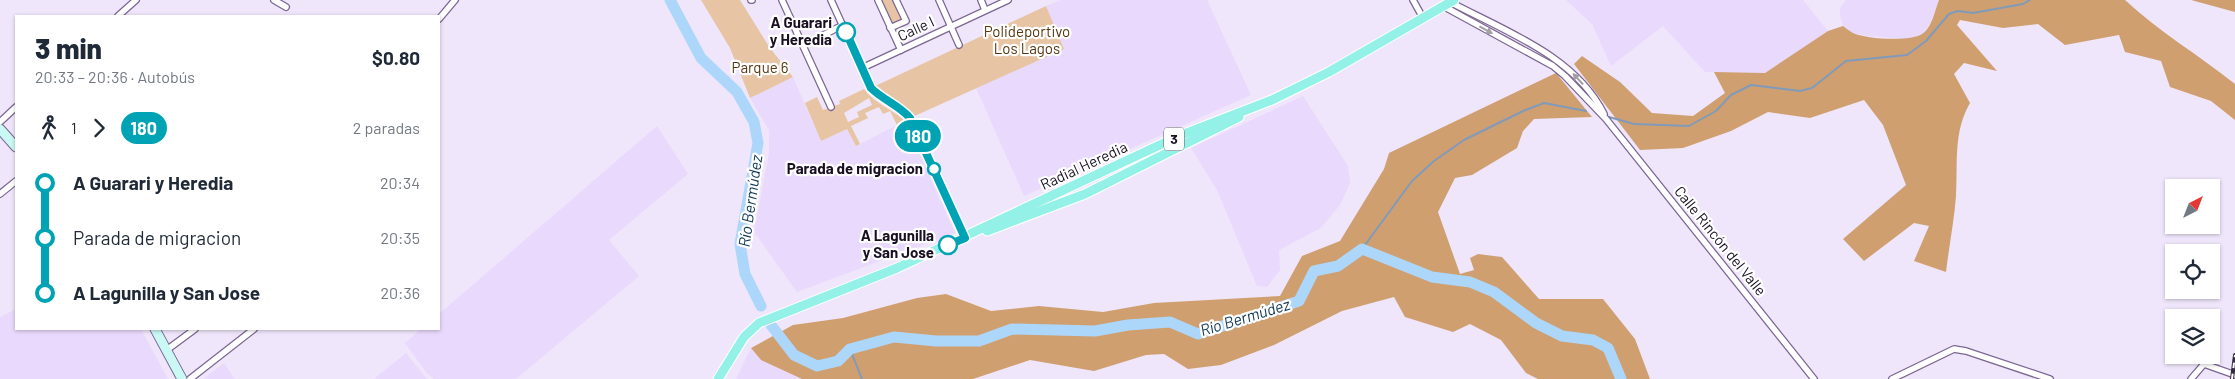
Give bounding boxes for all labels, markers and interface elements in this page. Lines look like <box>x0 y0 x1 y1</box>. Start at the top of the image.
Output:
street label: Calle I <box>894 12 937 44</box>
place label: A Guarari y Heredia <box>770 13 832 48</box>
marker: A Guarari y Heredia <box>836 22 856 42</box>
park label: Polideportivo Los Lagos <box>984 22 1070 57</box>
one-way arrow <box>1479 25 1493 34</box>
text: 3 min <box>35 31 102 65</box>
text: $0.80 <box>372 46 420 69</box>
park label: Parque 6 <box>732 58 788 76</box>
text: 20:33 – 20:36 · Autobús <box>35 67 195 86</box>
one-way arrow <box>1572 73 1584 85</box>
icon: walk <box>35 114 63 142</box>
icon: forward <box>85 114 113 142</box>
text: 180 <box>131 117 157 139</box>
text: 1 <box>71 118 77 137</box>
text: 2 paradas <box>353 118 420 137</box>
line badge: 180 <box>889 120 947 152</box>
text: 180 <box>905 125 931 147</box>
road number: 3 <box>1164 128 1184 150</box>
street label: Radial Heredia <box>1037 137 1130 193</box>
water label: Río Bermúdez <box>734 153 766 248</box>
place label: Parada de migracion <box>787 159 923 177</box>
marker: Parada de migracion <box>927 162 941 176</box>
text: A Guarari y Heredia <box>73 171 233 194</box>
text: 20:34 <box>380 173 420 192</box>
north arrow <box>2165 179 2220 234</box>
map controls <box>2165 179 2220 364</box>
street label: Calle Rincón del Valle <box>1671 182 1770 299</box>
text: Parada de migracion <box>73 226 241 249</box>
place label: A Lagunilla y San Jose <box>861 226 934 261</box>
text: 20:35 <box>380 228 420 247</box>
marker: A Lagunilla y San Jose <box>938 235 958 255</box>
button: locate <box>2165 244 2220 299</box>
text: A Lagunilla y San Jose <box>73 281 260 304</box>
text: 20:36 <box>380 283 420 302</box>
water label: Río Bermúdez <box>1198 294 1293 339</box>
button: layers <box>2165 309 2220 364</box>

